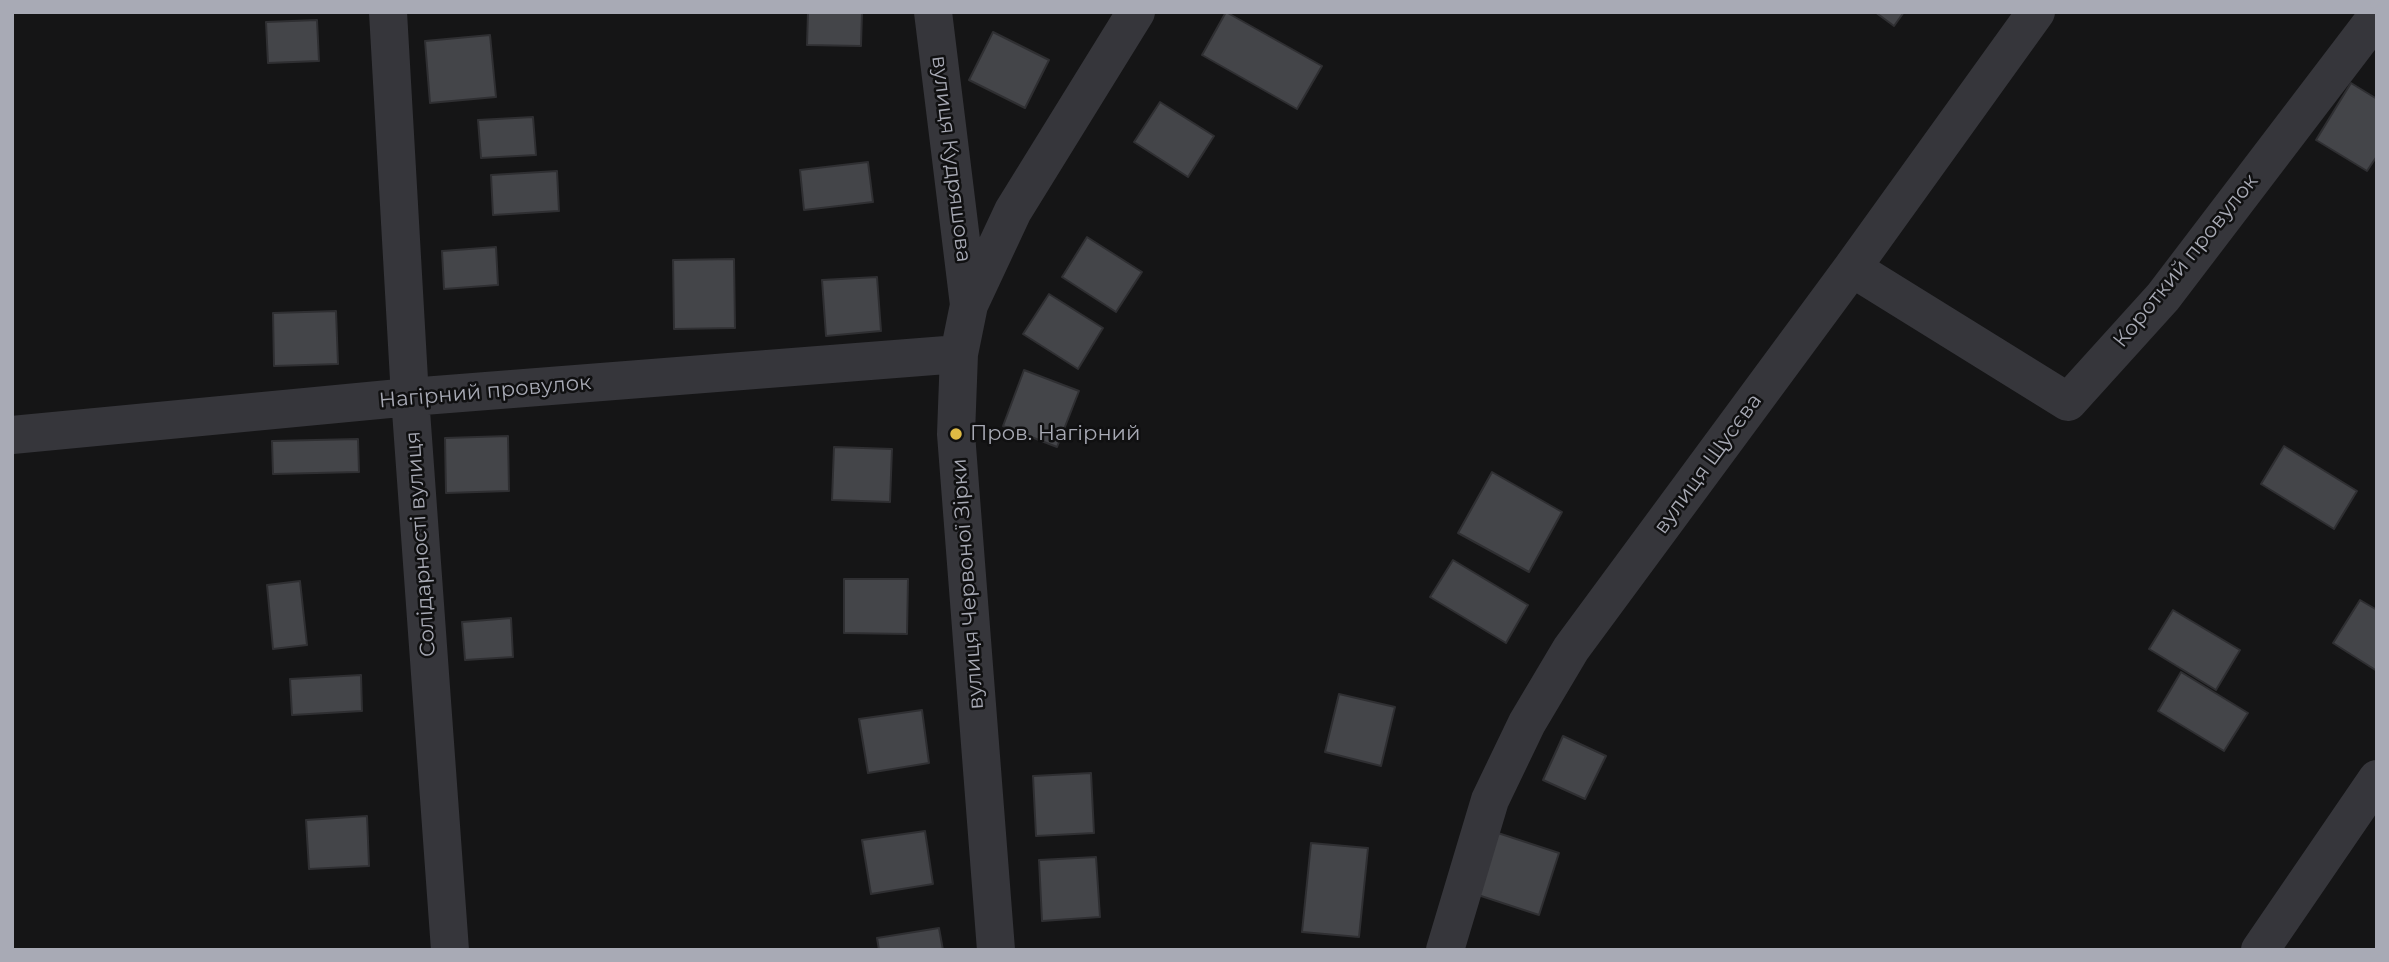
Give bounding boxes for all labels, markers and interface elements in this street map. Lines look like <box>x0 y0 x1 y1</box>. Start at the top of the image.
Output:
street label: вулиця Кудряшова <box>926 54 976 264</box>
street label: Короткий провулок <box>2108 169 2264 353</box>
street label: Нагірний провулок <box>378 370 592 414</box>
street label: вулиця Щусєва <box>1649 389 1767 539</box>
place label: Пров. Нагірний <box>970 421 1140 447</box>
marker: Пров. Нагірний <box>948 426 964 442</box>
street label: Солідарності вулиця <box>401 430 441 658</box>
street label: вулиця Червоної Зірки <box>947 458 989 710</box>

